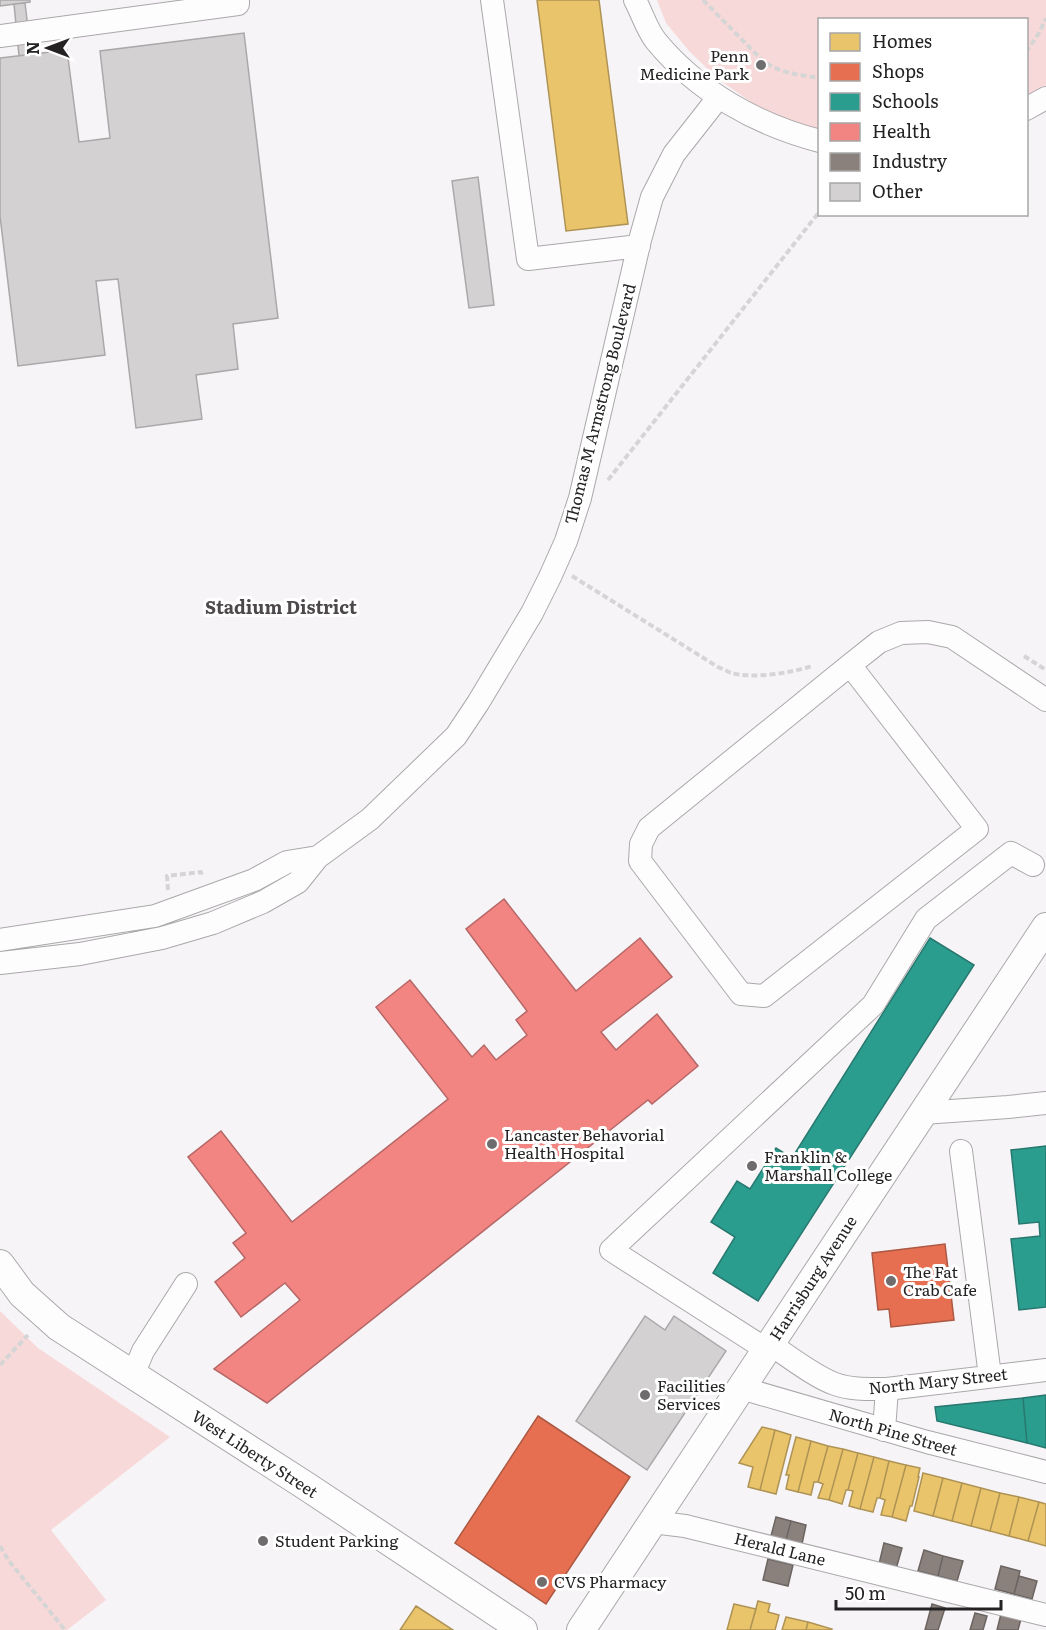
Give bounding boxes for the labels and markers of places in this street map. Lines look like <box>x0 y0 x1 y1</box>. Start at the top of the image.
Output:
place label: Penn Medicine Park <box>639 43 749 85</box>
marker: Penn Medicine Park <box>754 58 768 72</box>
place label: Lancaster Behavorial Health Hospital <box>504 1122 664 1164</box>
marker: Lancaster Behavorial Health Hospital <box>485 1137 499 1151</box>
place label: Franklin & Marshall College <box>764 1144 892 1186</box>
marker: Franklin & Marshall College <box>745 1159 759 1173</box>
place label: The Fat Crab Cafe <box>903 1259 977 1301</box>
marker: The Fat Crab Cafe <box>884 1274 898 1288</box>
place label: Facilities Services <box>657 1373 725 1415</box>
marker: Facilities Services <box>638 1388 652 1402</box>
place label: Student Parking <box>275 1528 398 1552</box>
marker: Student Parking <box>256 1534 270 1548</box>
place label: CVS Pharmacy <box>554 1569 667 1593</box>
marker: CVS Pharmacy <box>535 1575 549 1589</box>

